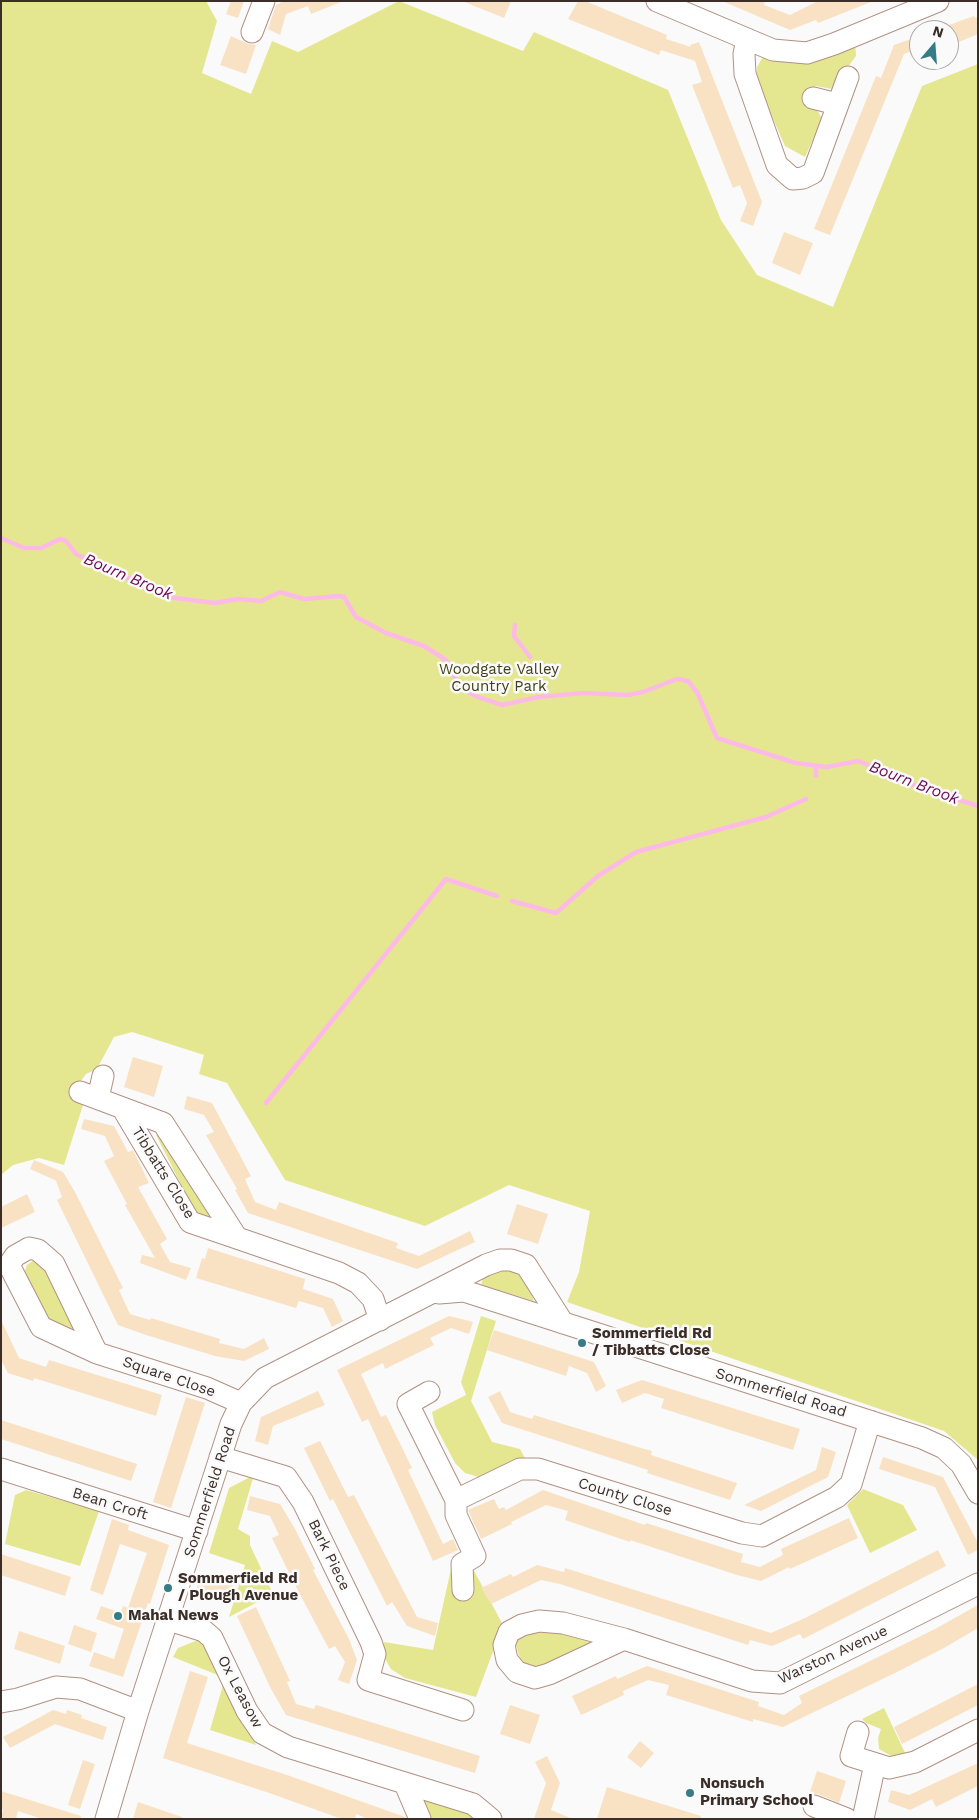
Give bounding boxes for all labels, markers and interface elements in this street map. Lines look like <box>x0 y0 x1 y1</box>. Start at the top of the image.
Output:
north arrow <box>909 20 959 70</box>
text: N <box>931 22 946 41</box>
water label: Bourn Brook <box>81 550 175 604</box>
park label: Woodgate Valley Country Park <box>439 661 559 696</box>
water label: Bourn Brook <box>866 757 962 809</box>
street label: Tibbatts Close <box>128 1124 198 1222</box>
place label: Sommerfield Rd / Tibbatts Close <box>592 1325 712 1360</box>
marker: Sommerfield Rd / Tibbatts Close <box>576 1337 588 1349</box>
street label: Square Close <box>120 1353 218 1401</box>
street label: Sommerfield Road <box>713 1364 849 1422</box>
street label: Sommerfield Road <box>180 1424 240 1560</box>
street label: County Close <box>576 1474 674 1520</box>
street label: Bean Croft <box>70 1484 150 1524</box>
street label: Bark Piece <box>304 1517 354 1593</box>
place label: Sommerfield Rd / Plough Avenue <box>178 1570 298 1605</box>
marker: Sommerfield Rd / Plough Avenue <box>162 1582 174 1594</box>
place label: Mahal News <box>128 1607 218 1625</box>
marker: Mahal News <box>112 1610 124 1622</box>
street label: Warston Avenue <box>775 1622 891 1688</box>
street label: Ox Leasow <box>213 1653 267 1731</box>
place label: Nonsuch Primary School <box>700 1775 813 1810</box>
marker: Nonsuch Primary School <box>684 1787 696 1799</box>

